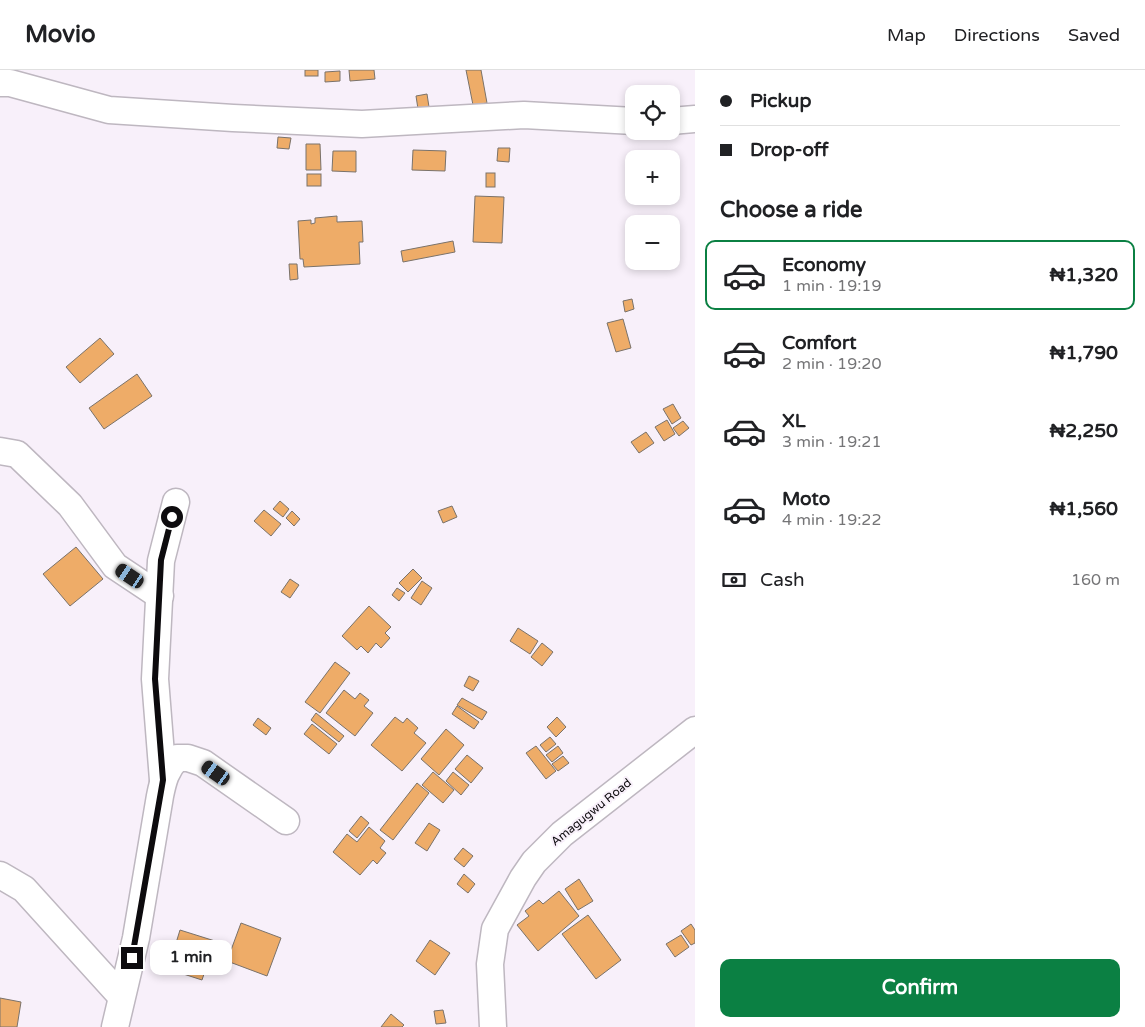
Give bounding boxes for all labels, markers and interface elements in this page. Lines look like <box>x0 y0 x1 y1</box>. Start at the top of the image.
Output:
text: Movio <box>25 20 96 49</box>
text: Map <box>887 24 926 46</box>
text: Directions <box>954 24 1040 46</box>
text: Saved <box>1068 24 1120 46</box>
map controls <box>625 85 680 270</box>
button: locate <box>625 85 680 140</box>
text: Pickup <box>750 90 811 112</box>
text: Drop-off <box>750 139 829 161</box>
button: + <box>625 150 680 205</box>
text: Choose a ride <box>720 197 863 223</box>
button: − <box>625 215 680 270</box>
icon: car <box>722 253 767 298</box>
text: Economy <box>782 254 866 276</box>
text: ₦1,320 <box>1049 264 1118 286</box>
text: 1 min · 19:19 <box>782 276 881 296</box>
icon: car <box>722 331 767 376</box>
text: Comfort <box>782 332 856 354</box>
text: ₦1,790 <box>1050 342 1118 364</box>
text: 2 min · 19:20 <box>782 354 881 374</box>
icon: car <box>722 409 767 454</box>
text: XL <box>782 410 806 432</box>
text: ₦2,250 <box>1049 420 1118 442</box>
text: 3 min · 19:21 <box>782 432 881 452</box>
icon: car <box>722 487 767 532</box>
text: Moto <box>782 488 830 510</box>
text: ₦1,560 <box>1049 498 1118 520</box>
route start <box>161 506 183 528</box>
text: 4 min · 19:22 <box>782 510 881 530</box>
car <box>113 561 146 591</box>
icon: cash <box>720 566 748 594</box>
text: Cash <box>760 569 805 591</box>
text: 160 m <box>1071 570 1120 590</box>
car <box>199 758 232 788</box>
street label: Amagugwu Road <box>548 775 634 849</box>
callout: 1 min <box>150 940 232 976</box>
route end <box>121 947 143 969</box>
text: 1 min <box>170 947 212 967</box>
button: Confirm <box>720 959 1120 1017</box>

